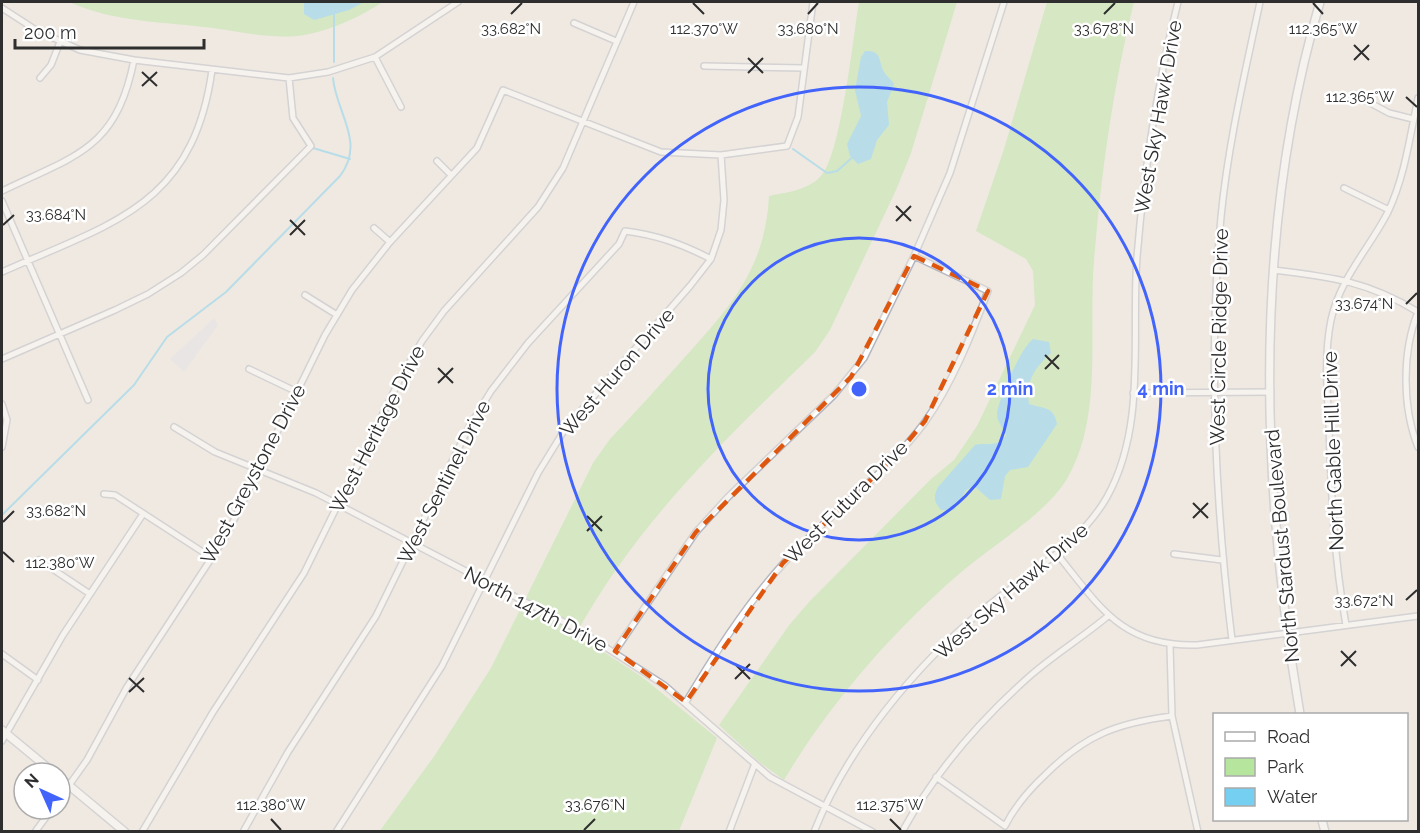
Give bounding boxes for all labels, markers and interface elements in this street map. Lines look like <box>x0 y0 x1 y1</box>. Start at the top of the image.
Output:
scale bar <box>15 12 204 50</box>
street label: West Sky Hawk Drive <box>1129 18 1187 216</box>
text: 33.682°N <box>481 20 541 38</box>
text: 112.370°W <box>670 20 738 38</box>
text: 33.680°N <box>777 20 839 38</box>
text: 33.678°N <box>1074 20 1134 38</box>
text: 112.365°W <box>1289 20 1358 38</box>
text: 200 m <box>24 22 77 43</box>
text: 112.365°W <box>1326 88 1395 106</box>
text: 33.684°N <box>26 206 86 224</box>
street label: West Circle Ridge Drive <box>1205 228 1233 446</box>
text: 33.674°N <box>1335 295 1393 313</box>
street label: West Huron Drive <box>555 303 680 441</box>
street label: West Heritage Drive <box>324 341 430 517</box>
street label: North Gable Hill Drive <box>1318 351 1348 551</box>
text: 2 min <box>987 378 1033 399</box>
text: 4 min <box>1138 378 1184 399</box>
centre of rings <box>849 379 869 399</box>
street label: West Greystone Drive <box>195 380 311 568</box>
street label: West Sentinel Drive <box>392 396 496 568</box>
street label: North Stardust Boulevard <box>1260 428 1304 664</box>
street label: West Futura Drive <box>779 435 913 569</box>
text: 33.682°N <box>26 502 86 520</box>
street label: West Sky Hawk Drive <box>929 518 1093 664</box>
text: 112.380°W <box>26 554 95 572</box>
street label: North 147th Drive <box>460 561 612 657</box>
text: 33.672°N <box>1334 592 1394 610</box>
legend <box>1213 713 1408 821</box>
text: Road <box>1267 726 1310 747</box>
text: Park <box>1267 756 1304 777</box>
north arrow <box>12 761 72 821</box>
text: N <box>21 770 43 792</box>
text: Water <box>1267 786 1318 807</box>
text: 112.380°W <box>237 796 306 814</box>
text: 33.676°N <box>565 796 625 814</box>
text: 112.375°W <box>856 796 924 814</box>

